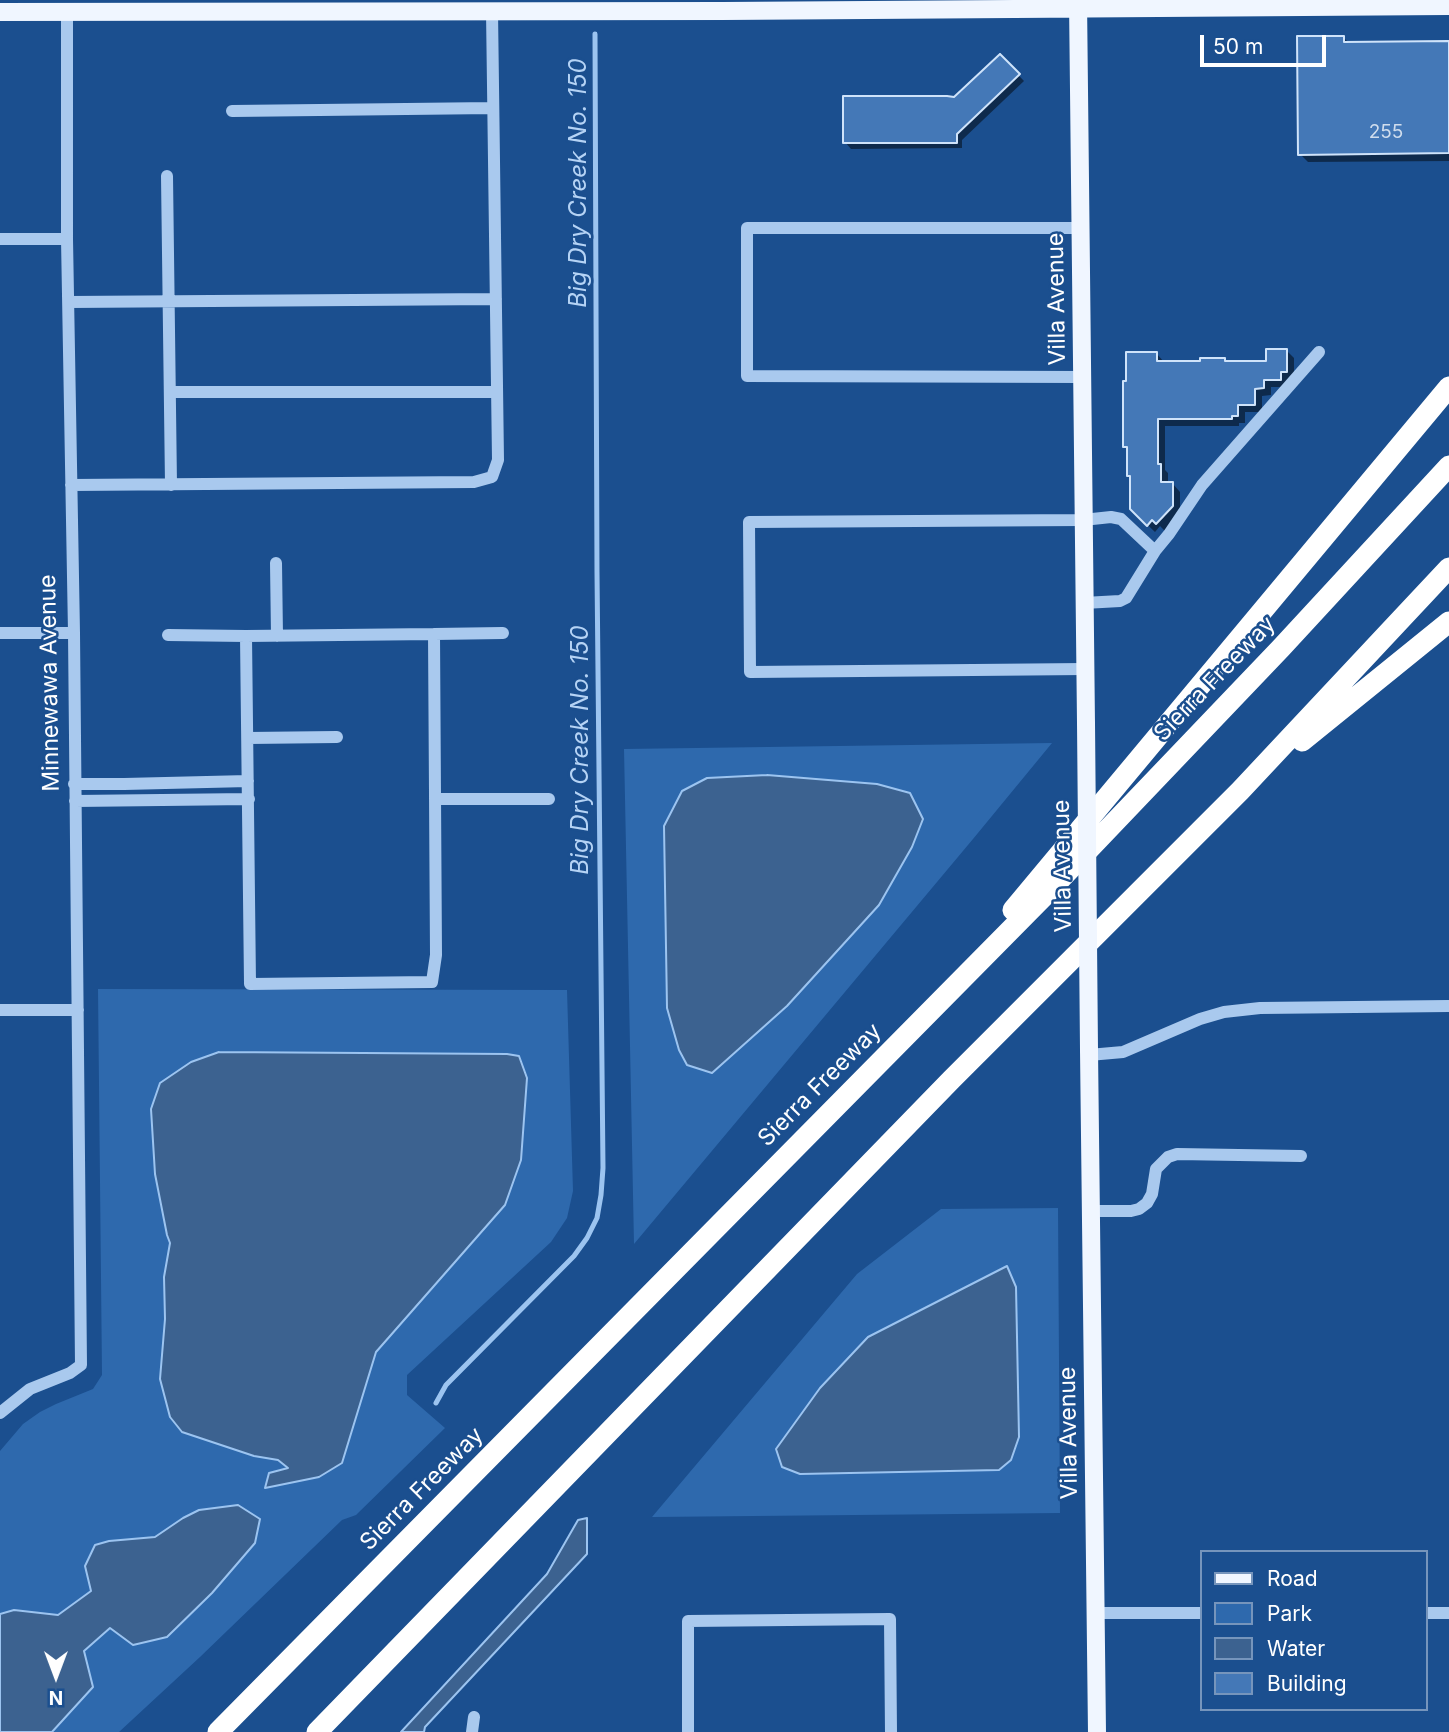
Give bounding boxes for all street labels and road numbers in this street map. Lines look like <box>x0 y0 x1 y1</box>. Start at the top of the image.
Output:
street label: Villa Avenue <box>1042 232 1072 366</box>
street label: Minnewawa Avenue <box>34 574 66 792</box>
street label: Sierra Freeway <box>1149 611 1281 747</box>
street label: Villa Avenue <box>1048 799 1078 933</box>
street label: Sierra Freeway <box>753 1018 887 1152</box>
street label: Villa Avenue <box>1054 1366 1084 1500</box>
street label: Sierra Freeway <box>355 1422 489 1556</box>

